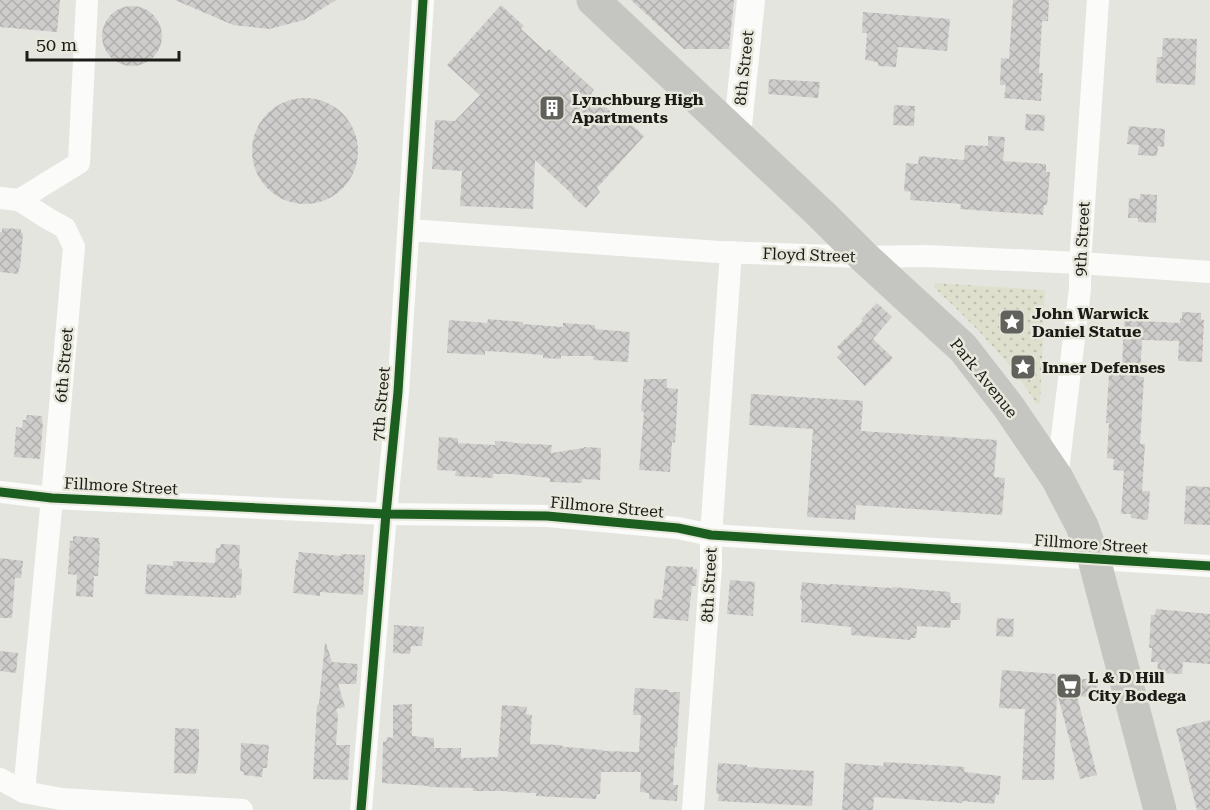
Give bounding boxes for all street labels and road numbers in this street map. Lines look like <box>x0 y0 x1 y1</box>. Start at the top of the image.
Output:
street label: 8th Street <box>731 30 757 106</box>
street label: 9th Street <box>1071 201 1093 277</box>
street label: Floyd Street <box>762 244 856 266</box>
street label: 6th Street <box>51 327 77 403</box>
street label: Park Avenue <box>946 334 1022 422</box>
street label: 7th Street <box>368 366 394 442</box>
street label: Fillmore Street <box>64 474 179 498</box>
street label: Fillmore Street <box>549 493 665 521</box>
street label: Fillmore Street <box>1033 531 1149 557</box>
street label: 8th Street <box>698 547 720 623</box>

